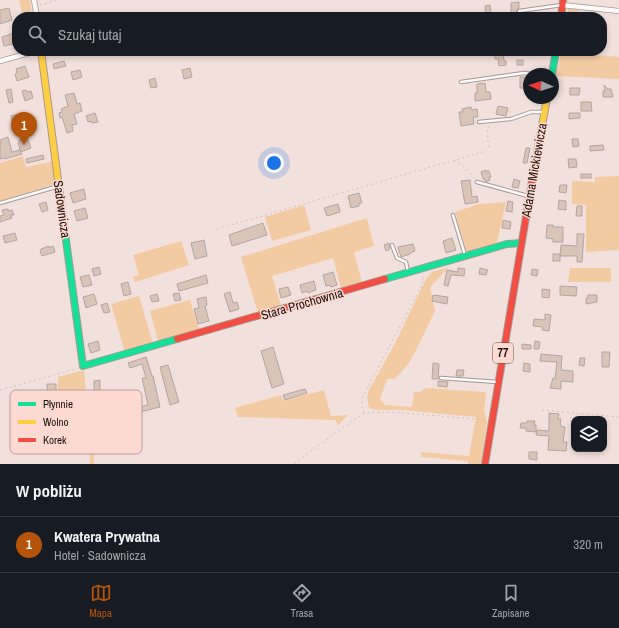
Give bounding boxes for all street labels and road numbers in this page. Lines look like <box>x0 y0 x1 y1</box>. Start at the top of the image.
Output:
street label: Adama Mickiewicza <box>517 121 551 219</box>
street label: Sadownicza <box>50 179 74 239</box>
street label: Stara Prochownia <box>259 284 345 324</box>
road number: 77 <box>493 343 513 363</box>

